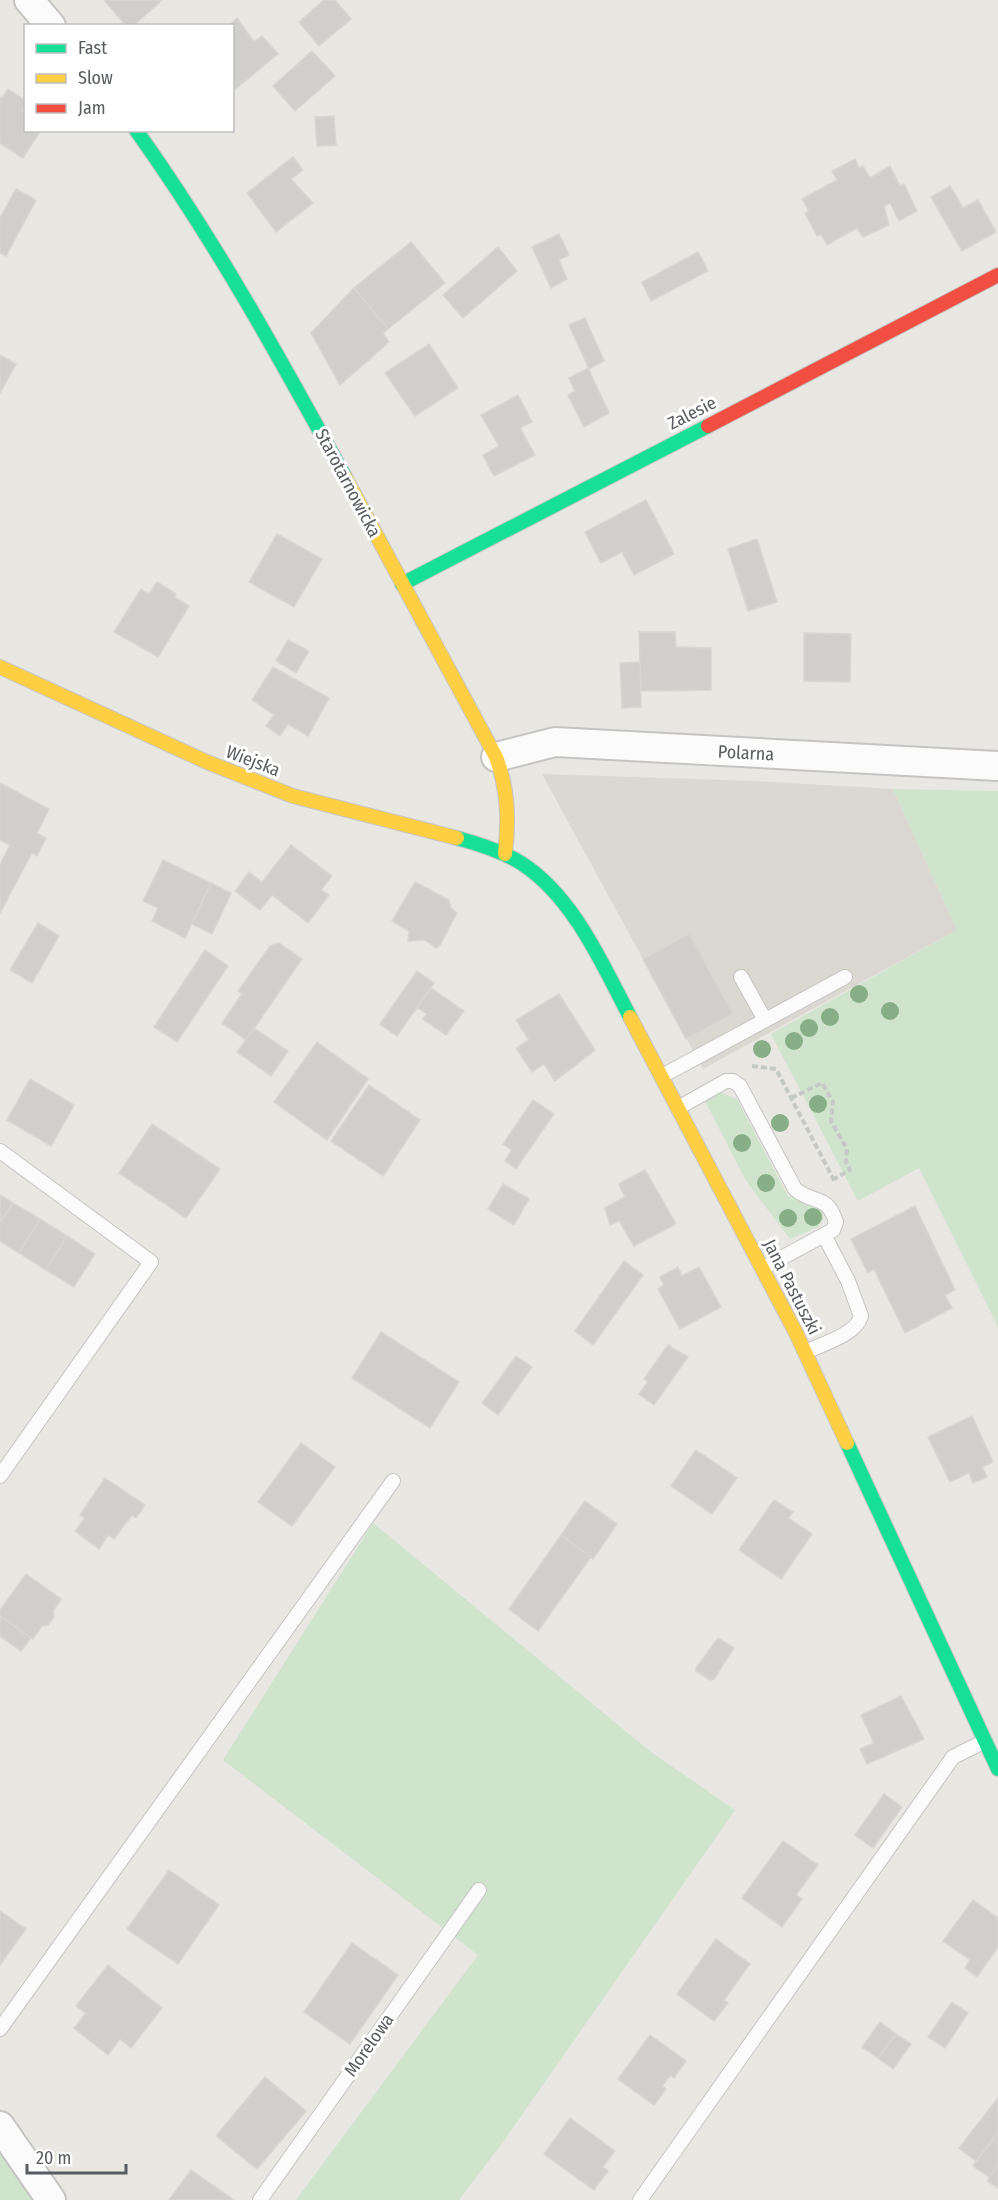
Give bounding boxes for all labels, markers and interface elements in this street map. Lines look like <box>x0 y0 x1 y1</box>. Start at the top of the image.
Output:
legend <box>24 24 234 132</box>
text: Fast <box>78 37 107 59</box>
text: Slow <box>78 67 113 89</box>
text: Jam <box>78 97 106 119</box>
street label: Zalesie <box>664 391 720 435</box>
street label: Starotarnowicka <box>310 425 386 541</box>
street label: Wiejska <box>223 741 283 781</box>
street label: Polarna <box>717 741 775 765</box>
street label: Jana Pastuszki <box>759 1236 825 1338</box>
street label: Morelowa <box>339 2009 399 2081</box>
scale bar <box>27 2137 126 2175</box>
text: 20 m <box>36 2147 71 2169</box>

